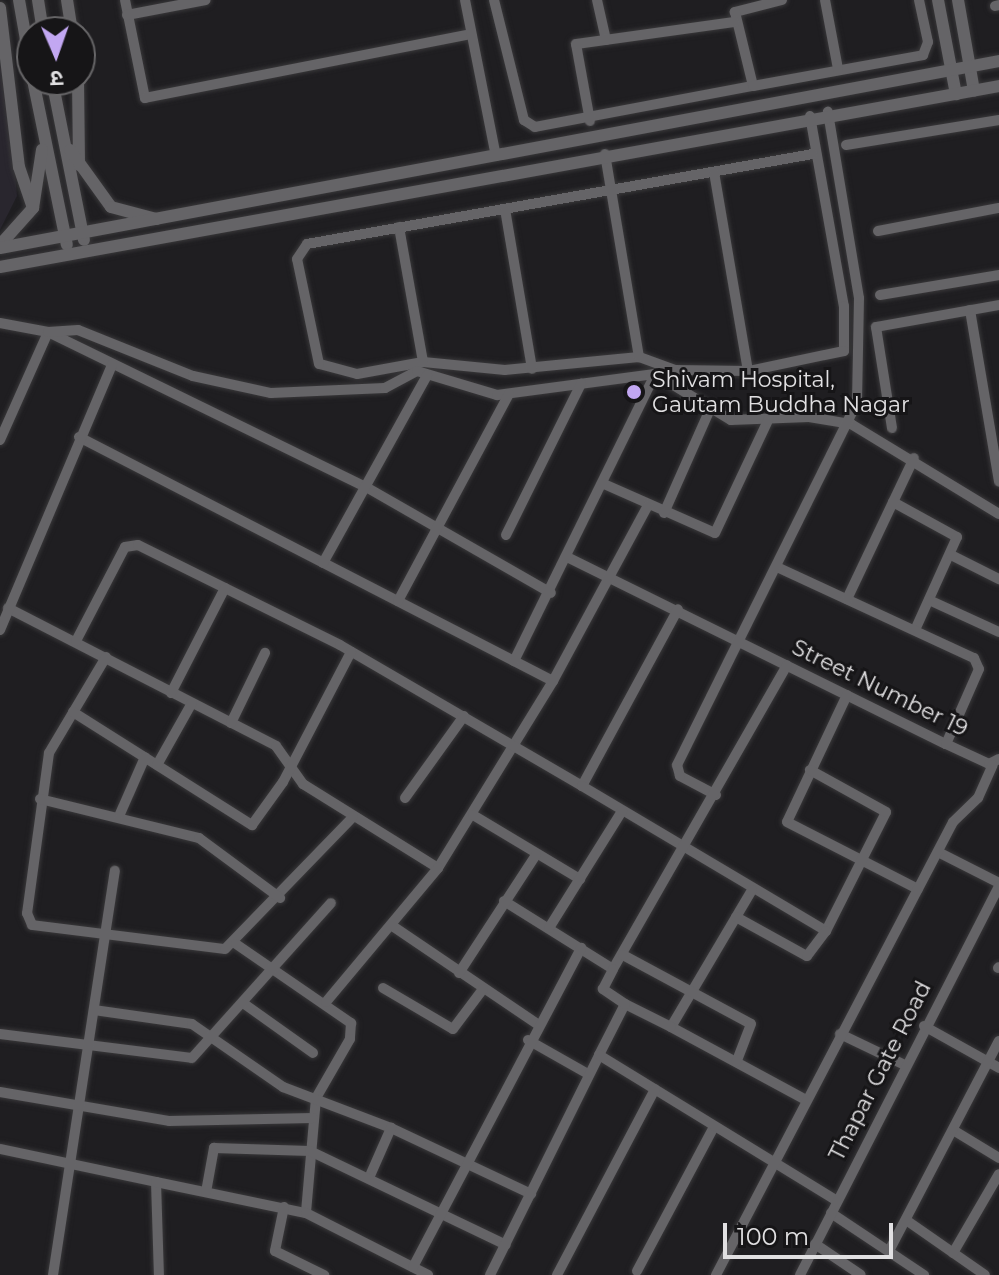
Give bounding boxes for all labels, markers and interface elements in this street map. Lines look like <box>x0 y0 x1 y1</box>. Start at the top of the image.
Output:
north arrow <box>16 16 96 96</box>
text: उ <box>50 65 64 92</box>
place label: Shivam Hospital, Gautam Buddha Nagar <box>652 366 910 418</box>
marker: Shivam Hospital, Gautam Buddha Nagar <box>623 381 645 403</box>
street label: Street Number 19 <box>788 634 972 742</box>
street label: Thapar Gate Road <box>823 977 937 1165</box>
scale bar <box>727 1207 897 1257</box>
text: 100 m <box>737 1222 809 1251</box>

